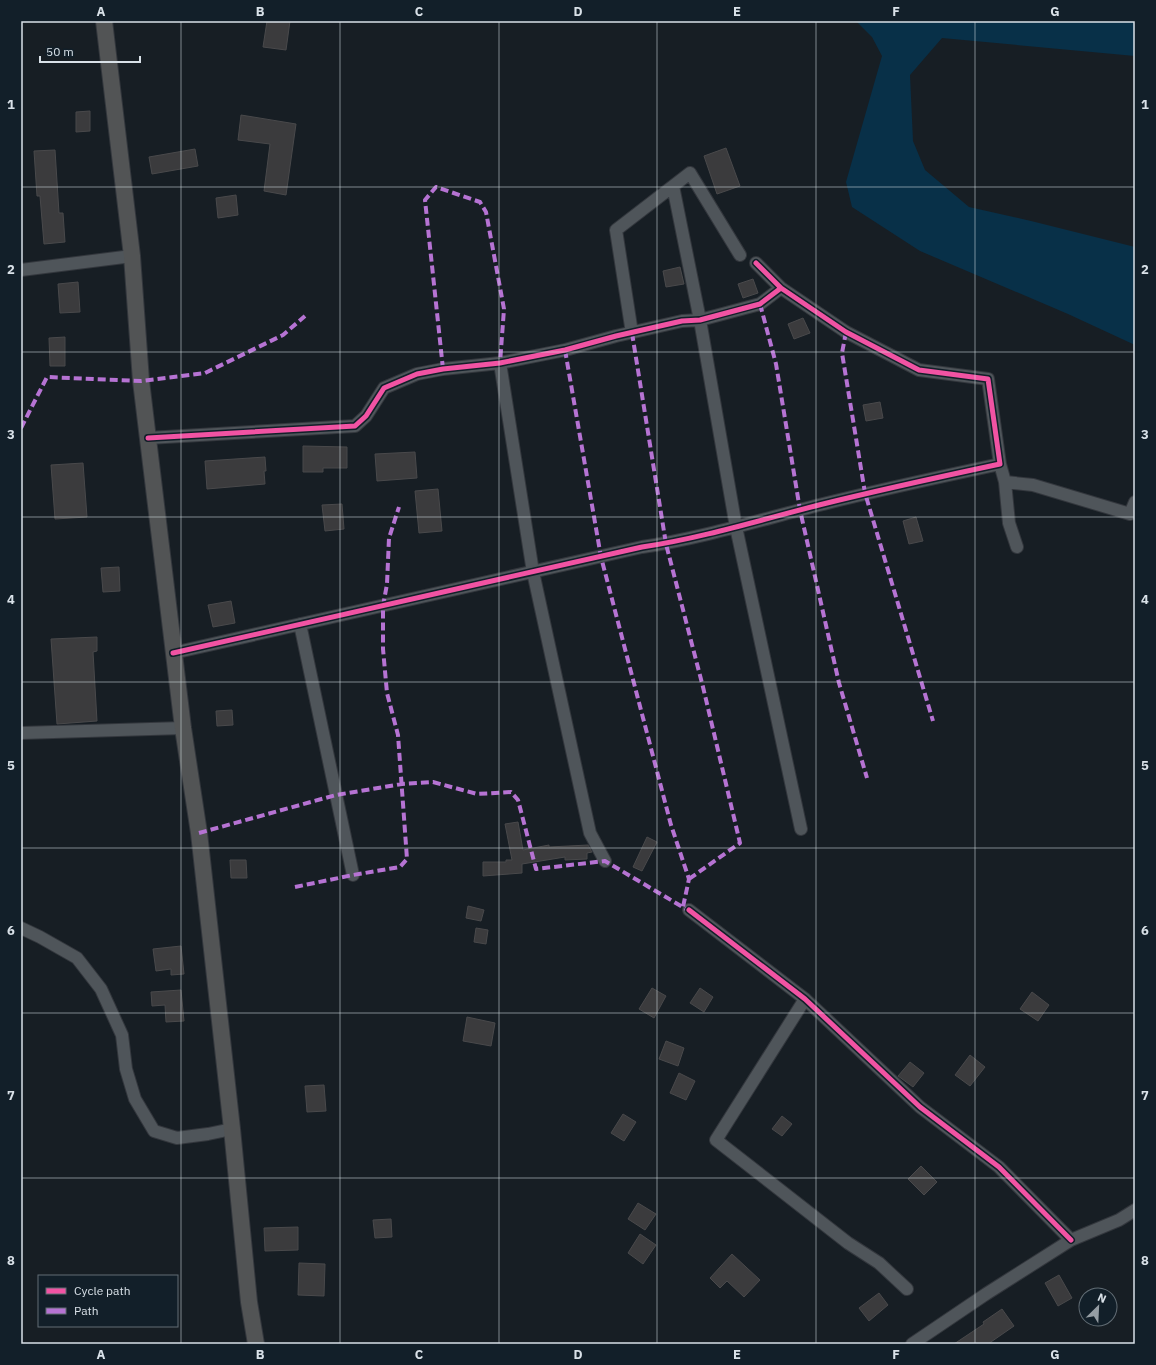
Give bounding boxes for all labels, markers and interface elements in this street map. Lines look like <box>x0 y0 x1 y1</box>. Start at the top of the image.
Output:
text: A <box>97 3 106 20</box>
text: B <box>256 3 265 20</box>
text: C <box>415 3 424 20</box>
text: D <box>573 3 583 20</box>
text: E <box>733 3 741 20</box>
text: F <box>892 3 900 20</box>
text: G <box>1050 3 1060 20</box>
scale bar <box>40 38 140 64</box>
text: 50 m <box>46 44 74 59</box>
text: 1 <box>7 96 15 113</box>
text: 1 <box>1141 96 1149 113</box>
text: 2 <box>7 261 15 278</box>
text: 2 <box>1141 261 1149 278</box>
text: 3 <box>7 426 15 443</box>
text: 3 <box>1141 426 1149 443</box>
text: 4 <box>7 591 15 608</box>
text: 4 <box>1141 591 1149 608</box>
text: 5 <box>7 757 15 774</box>
text: 5 <box>1141 757 1149 774</box>
text: 6 <box>7 922 15 939</box>
text: 6 <box>1141 922 1149 939</box>
text: 7 <box>7 1087 15 1104</box>
text: 7 <box>1141 1087 1149 1104</box>
text: 8 <box>7 1252 15 1269</box>
text: 8 <box>1141 1252 1149 1269</box>
legend <box>38 1275 178 1327</box>
text: Cycle path <box>74 1283 131 1298</box>
north arrow <box>1078 1287 1118 1327</box>
text: N <box>1096 1290 1109 1306</box>
text: Path <box>74 1303 99 1318</box>
text: A <box>97 1346 106 1363</box>
text: B <box>256 1346 265 1363</box>
text: C <box>415 1346 424 1363</box>
text: D <box>573 1346 583 1363</box>
text: E <box>733 1346 741 1363</box>
text: F <box>892 1346 900 1363</box>
text: G <box>1050 1346 1060 1363</box>

